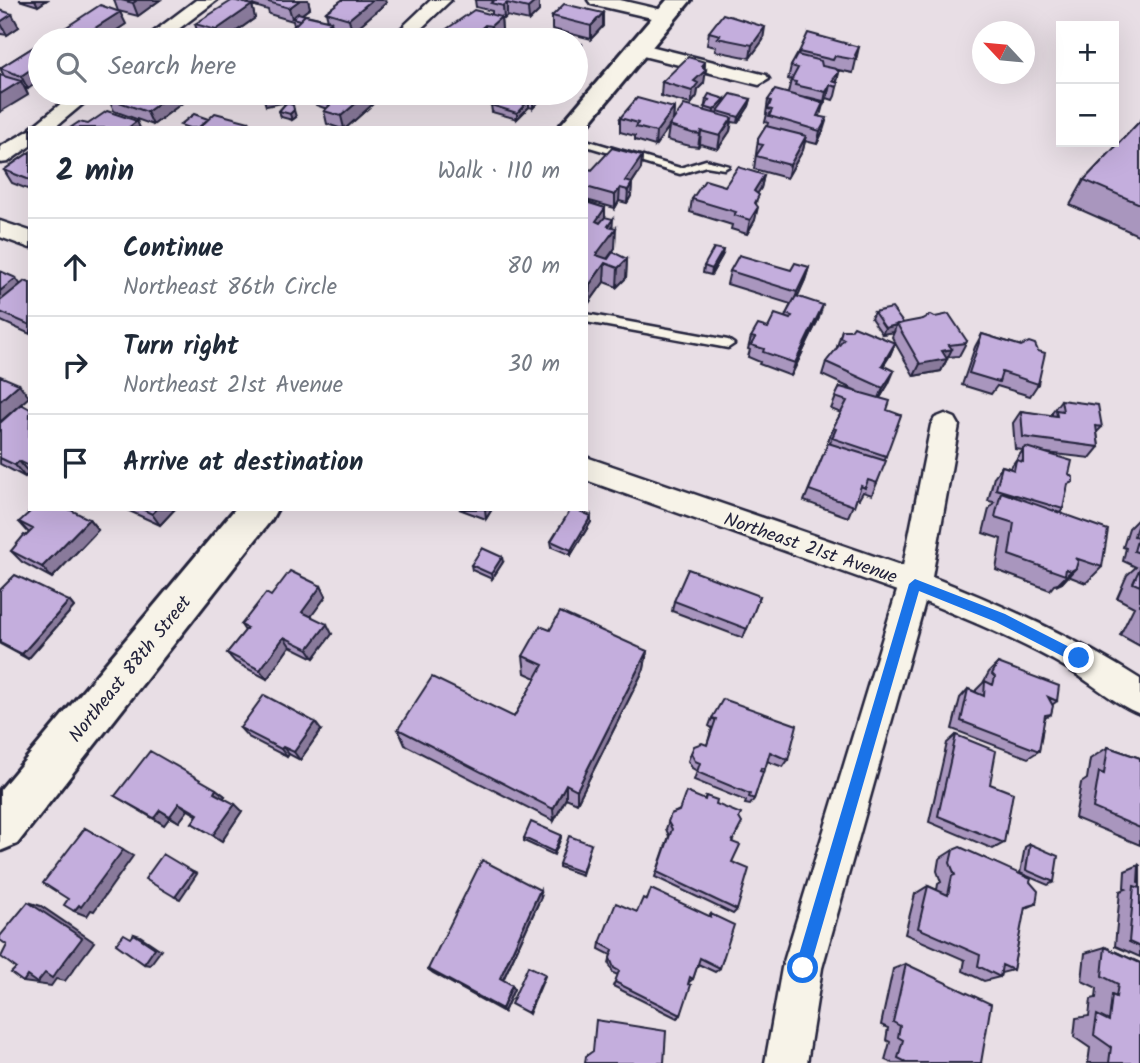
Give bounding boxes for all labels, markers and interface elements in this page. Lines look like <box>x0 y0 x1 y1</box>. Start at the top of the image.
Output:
north arrow <box>972 21 1035 84</box>
map controls <box>1056 21 1119 147</box>
button: + <box>1056 21 1119 84</box>
search box <box>28 28 588 105</box>
text: Search here <box>108 46 236 88</box>
icon: search <box>52 48 90 86</box>
button: − <box>1056 84 1119 147</box>
text: 2 min <box>56 148 134 196</box>
text: Walk · 110 m <box>437 154 560 190</box>
text: Continue <box>123 228 224 270</box>
icon: ahead <box>56 248 94 286</box>
text: 80 m <box>507 249 560 285</box>
text: Northeast 86th Circle <box>123 270 337 306</box>
text: Turn right <box>123 326 239 368</box>
icon: right <box>56 346 94 384</box>
text: 30 m <box>508 347 560 383</box>
text: Northeast 21st Avenue <box>123 368 343 404</box>
text: Arrive at destination <box>123 442 363 484</box>
icon: arrive <box>56 444 94 482</box>
street label: Northeast 21st Avenue <box>719 505 902 593</box>
street label: Northeast 88th Street <box>62 589 200 749</box>
route end <box>1063 642 1094 673</box>
route start <box>787 952 818 983</box>

